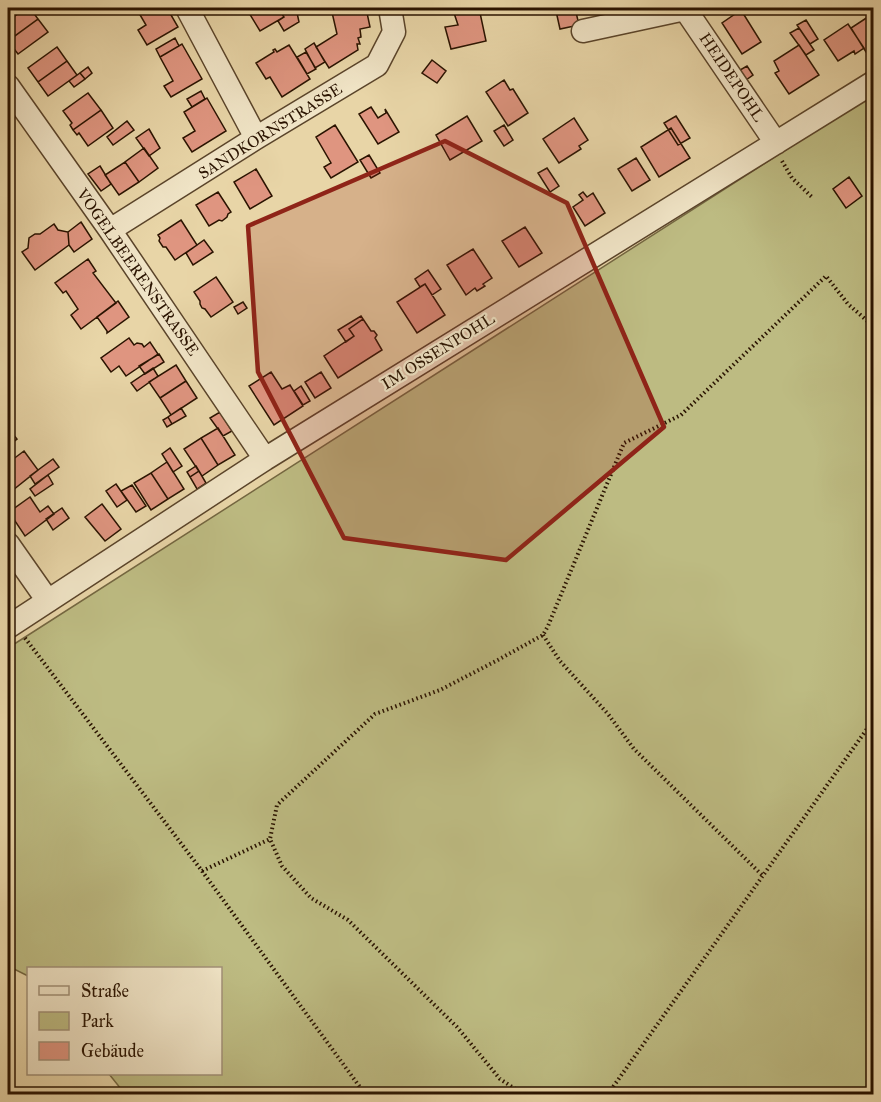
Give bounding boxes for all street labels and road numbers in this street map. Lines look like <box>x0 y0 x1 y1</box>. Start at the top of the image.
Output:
street label: HEIDEPOHL <box>695 29 769 125</box>
street label: SANDKORNSTRASSE <box>195 79 345 183</box>
street label: VOGELBEERENSTRASSE <box>72 184 203 359</box>
street label: IM OSSENPOHL <box>378 309 498 393</box>

